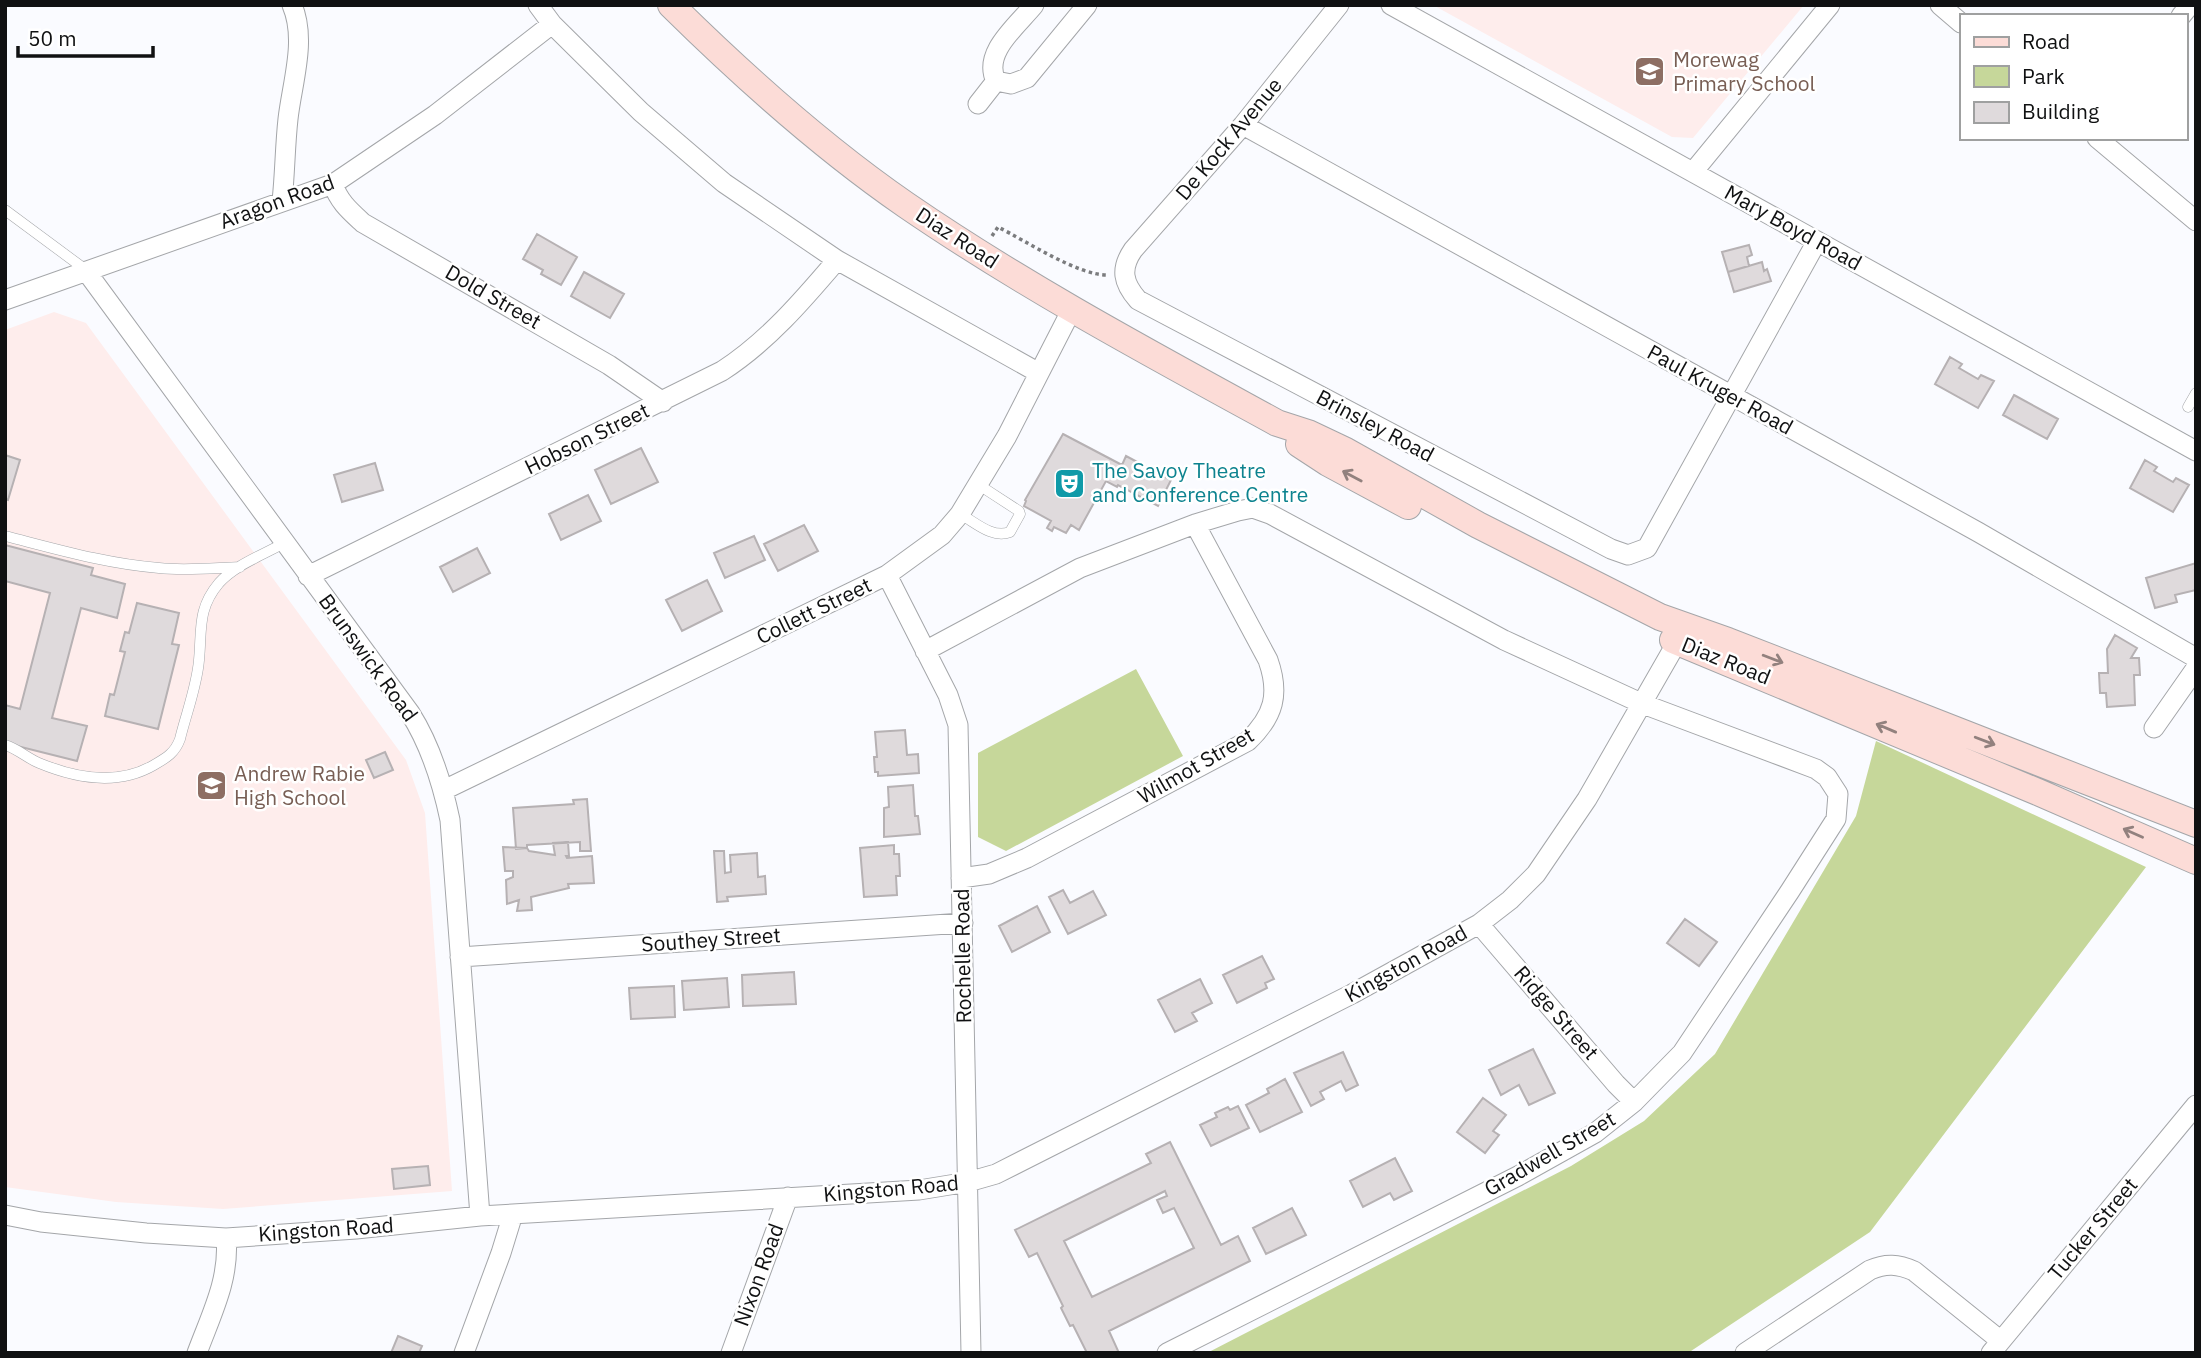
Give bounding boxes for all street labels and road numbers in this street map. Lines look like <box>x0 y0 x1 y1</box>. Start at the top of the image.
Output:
street label: De Kock Avenue <box>1169 71 1288 206</box>
street label: Aragon Road <box>215 167 338 235</box>
street label: Mary Boyd Road <box>1720 178 1867 276</box>
street label: Diaz Road <box>911 200 1004 274</box>
street label: Dold Street <box>440 257 547 335</box>
street label: Paul Kruger Road <box>1643 337 1798 441</box>
street label: Brinsley Road <box>1312 382 1439 468</box>
street label: Hobson Street <box>520 396 653 480</box>
street label: Collett Street <box>751 570 876 650</box>
street label: Brunswick Road <box>313 588 425 727</box>
street label: Diaz Road <box>1678 630 1775 691</box>
street label: Wilmot Street <box>1132 721 1259 810</box>
street label: Rochelle Road <box>947 888 977 1024</box>
street label: Kingston Road <box>1339 918 1472 1008</box>
street label: Southey Street <box>640 920 782 958</box>
street label: Ridge Street <box>1508 959 1605 1065</box>
street label: Gradwell Street <box>1479 1104 1620 1202</box>
street label: Kingston Road <box>822 1168 960 1208</box>
street label: Tucker Street <box>2041 1171 2143 1286</box>
street label: Kingston Road <box>257 1210 395 1248</box>
street label: Nixon Road <box>727 1219 790 1330</box>

